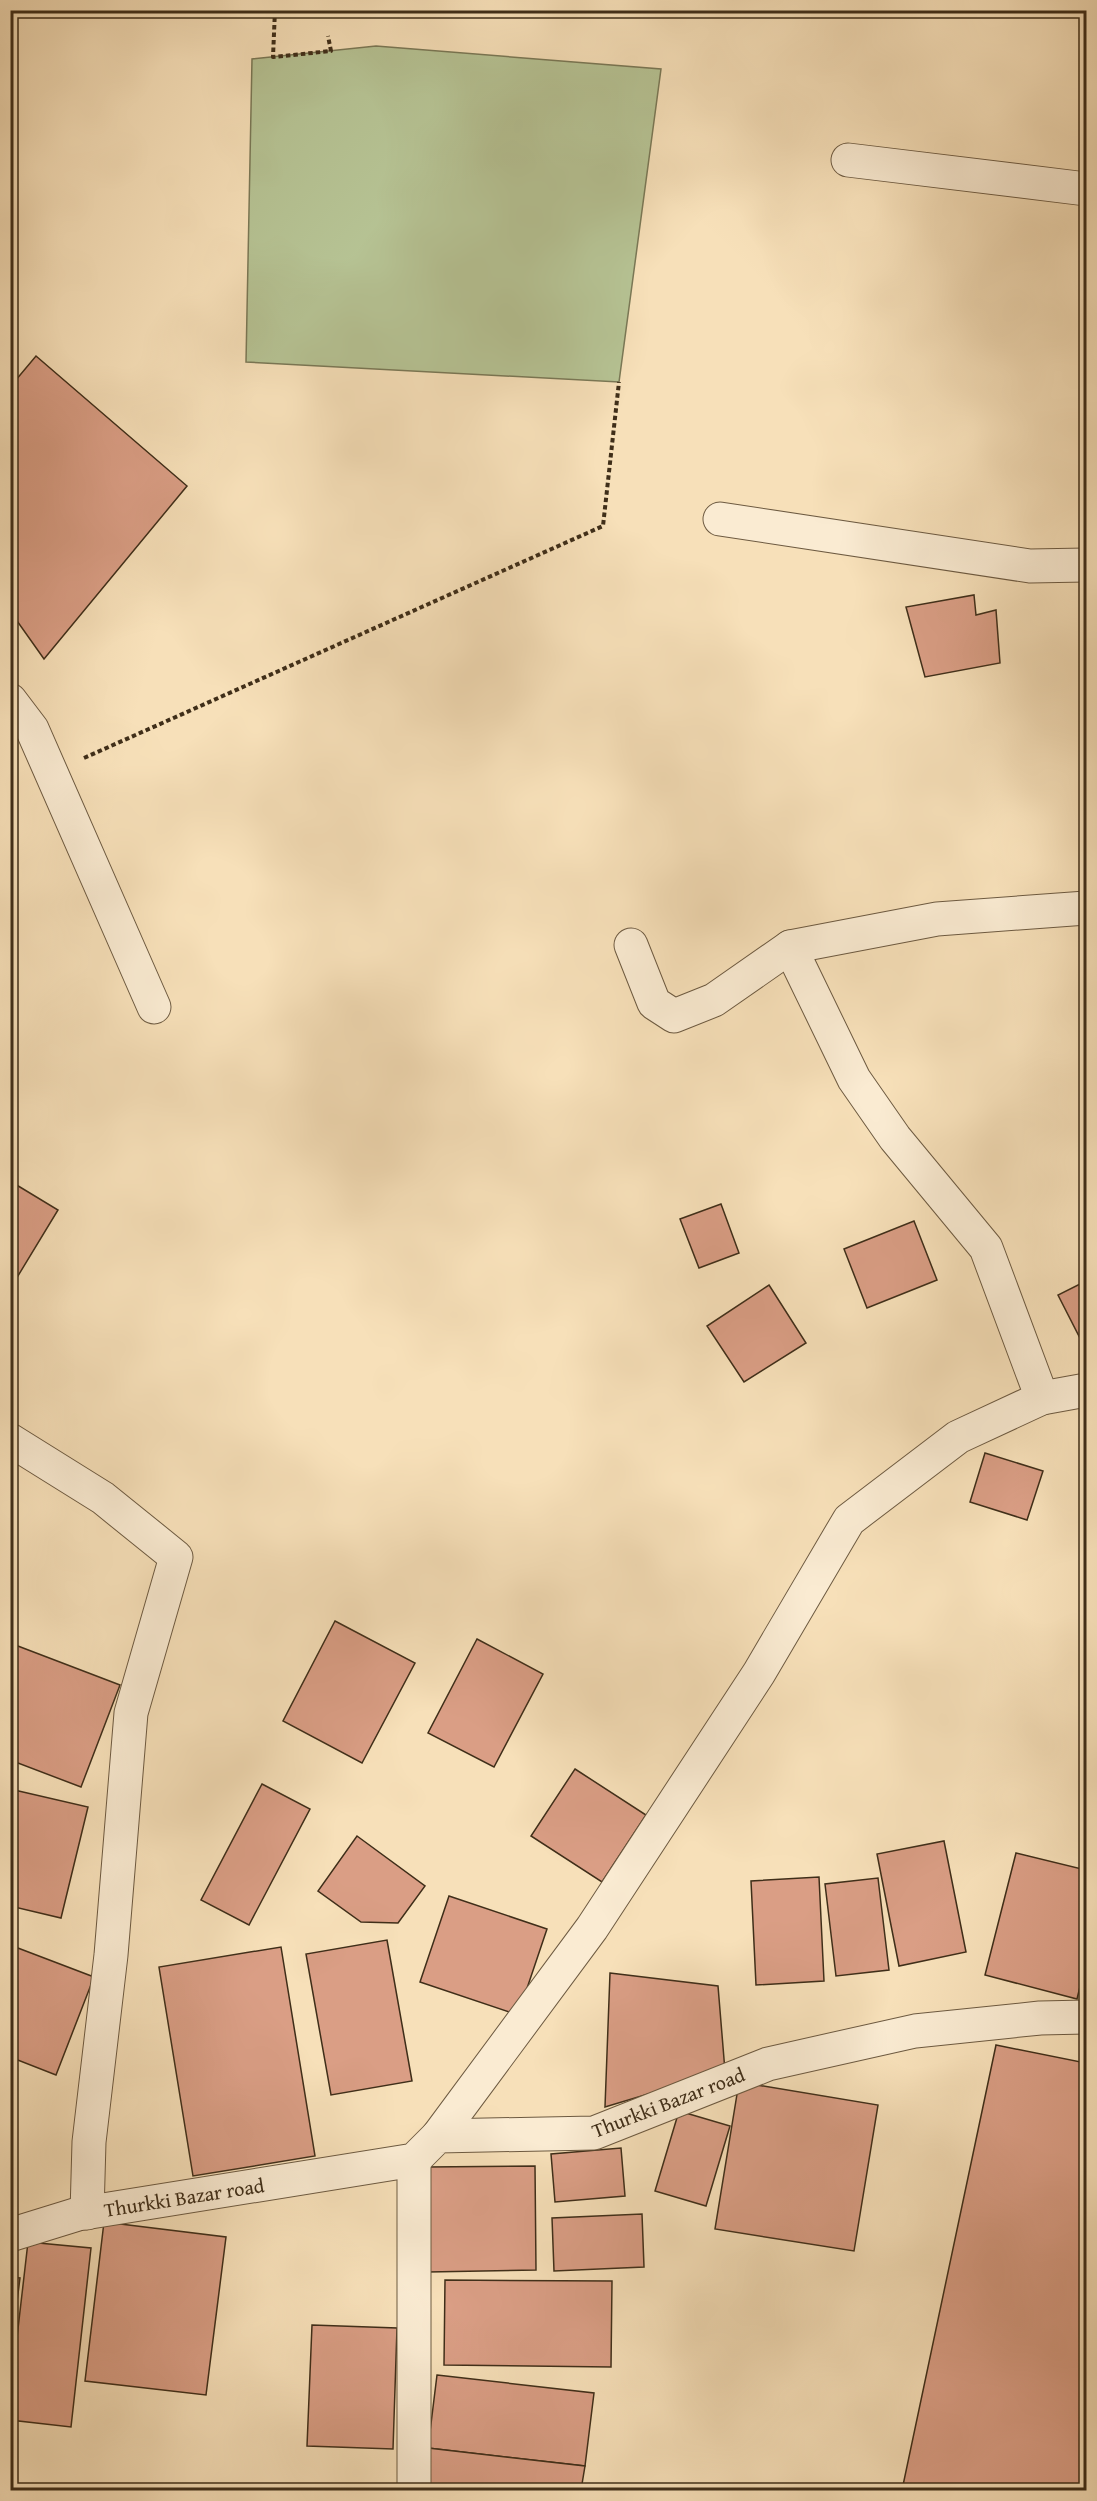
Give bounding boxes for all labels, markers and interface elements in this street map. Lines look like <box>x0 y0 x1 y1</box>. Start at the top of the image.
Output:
street label: Thurkki Bazar road <box>587 2059 749 2145</box>
street label: Thurkki Bazar road <box>102 2170 266 2224</box>

